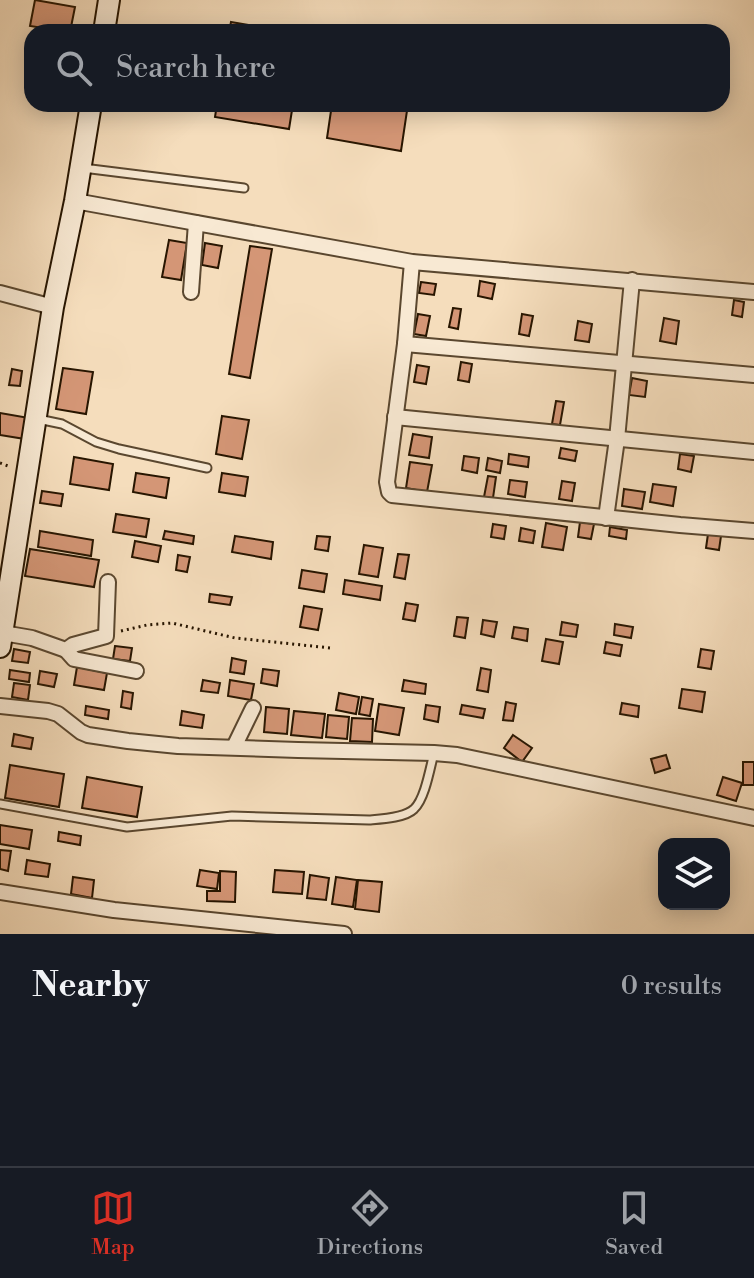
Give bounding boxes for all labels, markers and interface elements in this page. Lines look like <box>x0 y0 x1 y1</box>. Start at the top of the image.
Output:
search box <box>24 24 730 112</box>
icon: search <box>52 46 96 90</box>
text: Search here <box>116 49 276 87</box>
map controls <box>658 838 730 910</box>
button: layers <box>658 838 730 910</box>
text: Nearby <box>32 965 150 1007</box>
text: 0 results <box>621 970 722 1002</box>
tab: Map <box>91 1186 135 1261</box>
tab: Directions <box>317 1186 423 1261</box>
tab: Saved <box>605 1186 663 1261</box>

